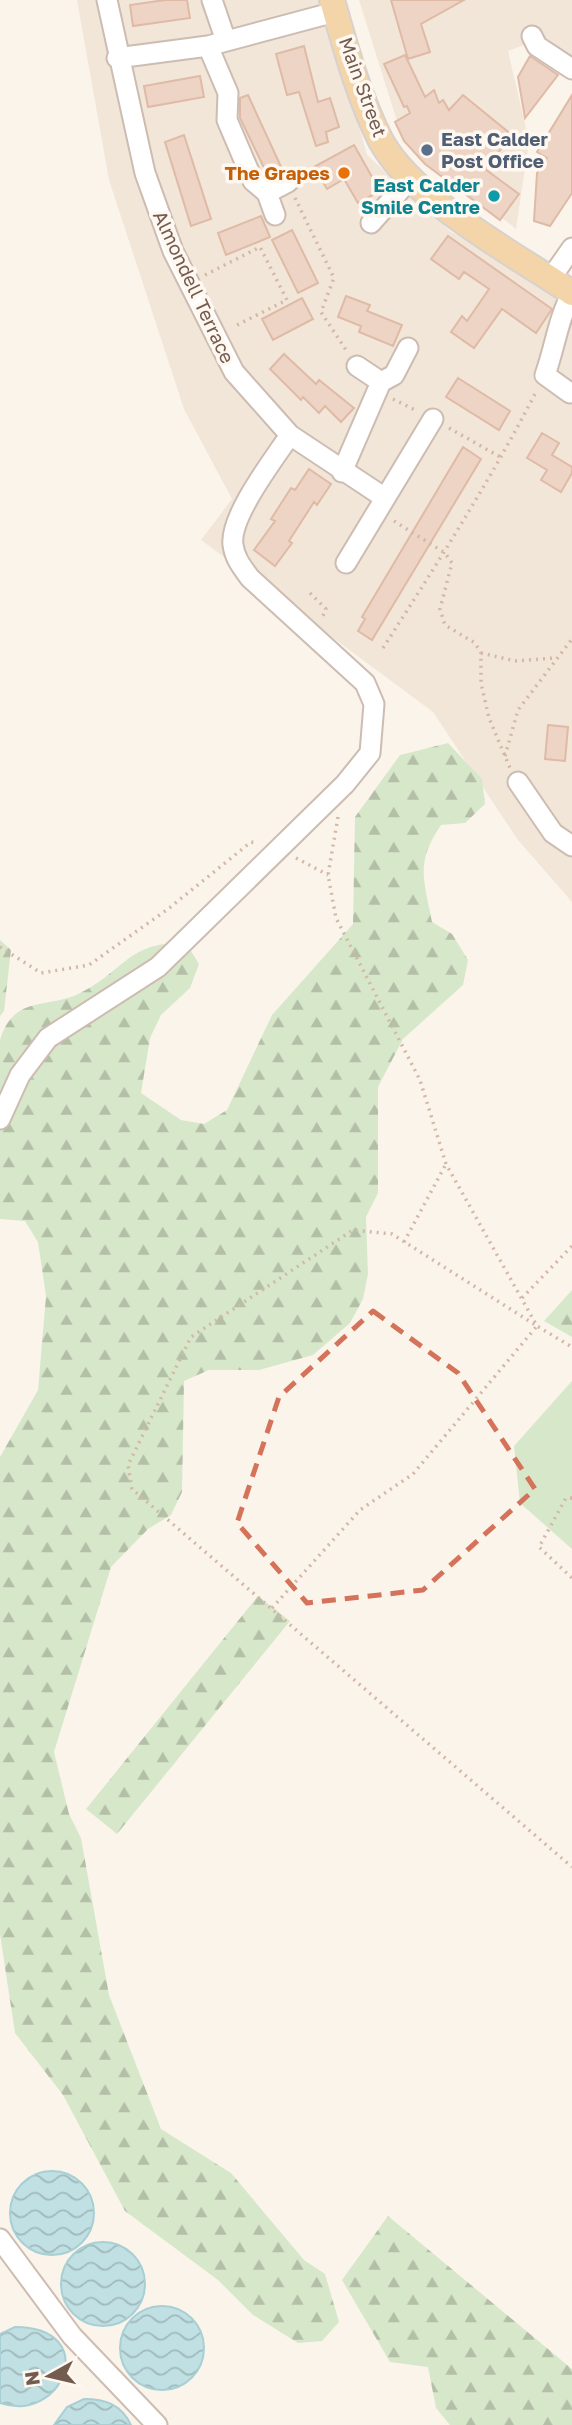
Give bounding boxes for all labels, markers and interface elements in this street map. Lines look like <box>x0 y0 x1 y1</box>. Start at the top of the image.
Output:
street label: Main Street <box>335 34 392 140</box>
place label: East Calder Post Office <box>441 127 548 172</box>
marker: East Calder Post Office <box>419 142 435 158</box>
place label: The Grapes <box>225 161 330 184</box>
marker: The Grapes <box>336 165 352 181</box>
place label: East Calder Smile Centre <box>361 173 481 218</box>
marker: East Calder Smile Centre <box>486 188 502 204</box>
street label: Almondell Terrace <box>149 207 240 367</box>
north arrow <box>14 2341 84 2411</box>
text: N <box>19 2370 44 2387</box>

